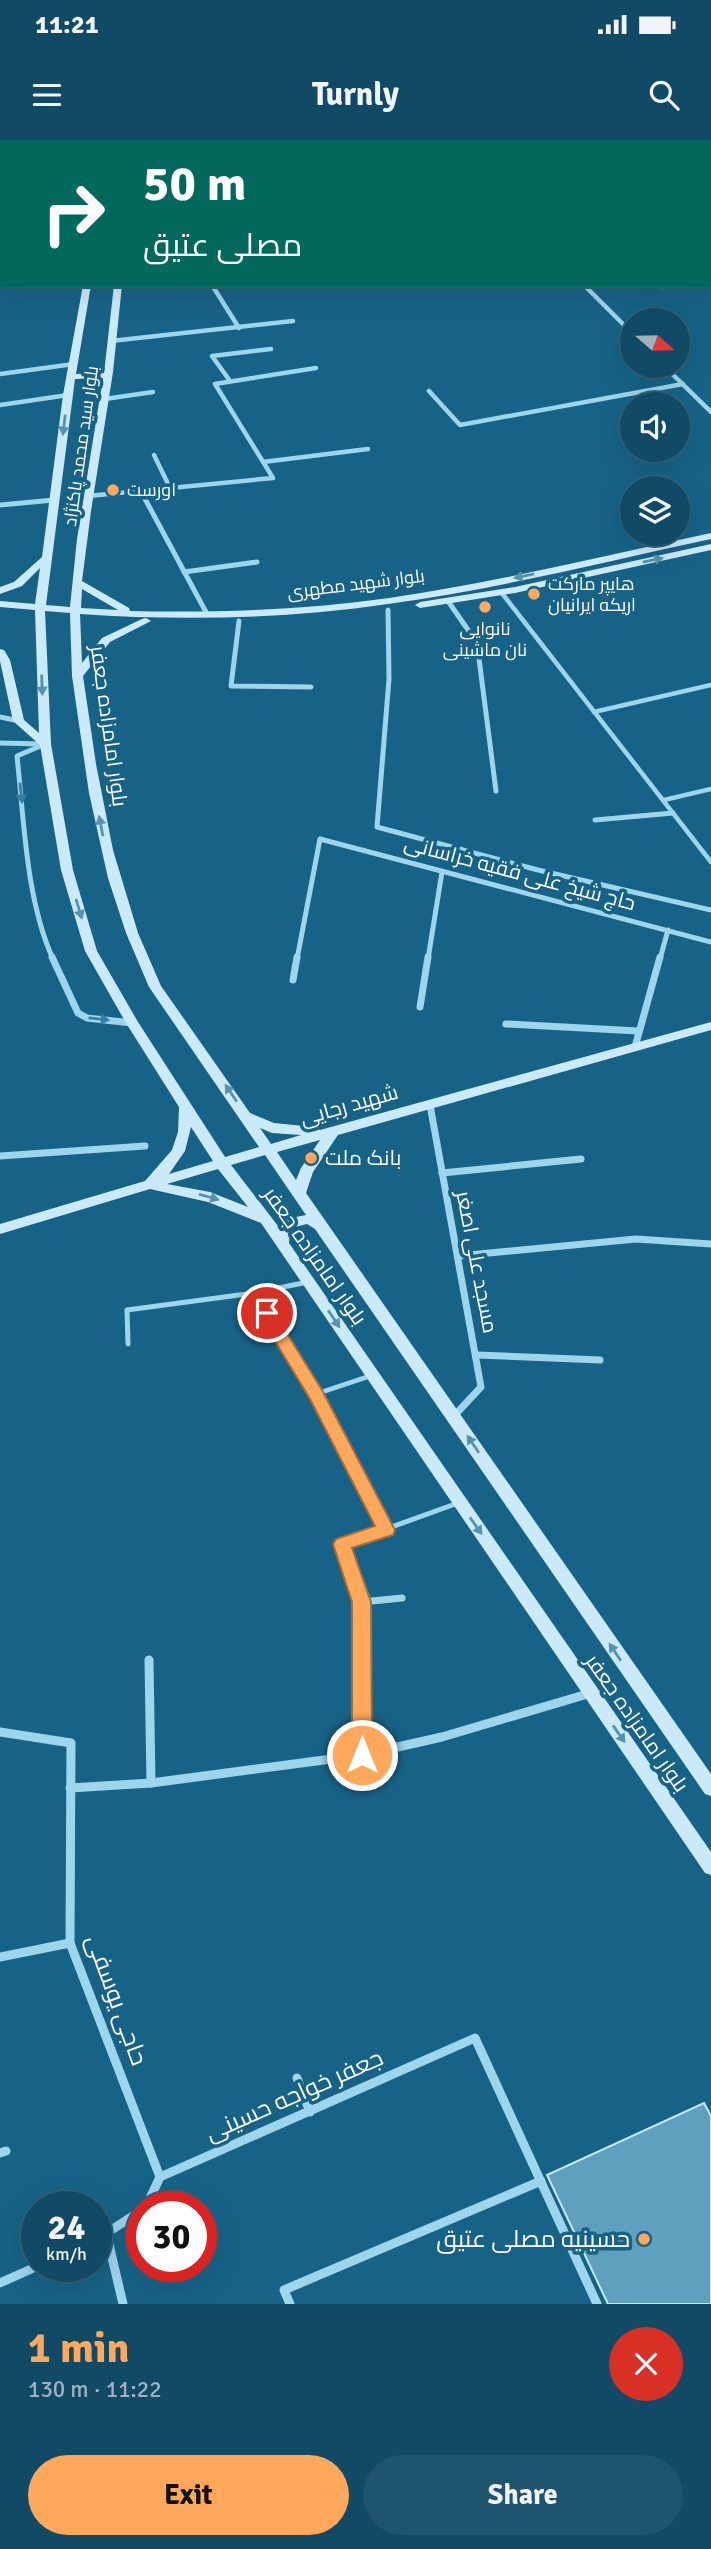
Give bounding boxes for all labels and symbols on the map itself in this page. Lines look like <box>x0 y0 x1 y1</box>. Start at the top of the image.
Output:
north arrow <box>620 308 690 378</box>
street label: بلوار سید محمد پاکنژاد <box>59 364 104 528</box>
one-way arrow <box>59 414 70 436</box>
place label: اورست <box>127 479 176 501</box>
marker: اورست <box>105 482 121 498</box>
one-way arrow <box>642 555 664 566</box>
street label: بلوار شهید مطهری <box>286 565 426 603</box>
one-way arrow <box>513 570 535 581</box>
place label: هایپر مارکت اریکه ایرانیان <box>548 573 636 616</box>
marker: هایپر مارکت اریکه ایرانیان <box>526 586 542 602</box>
marker: نانوایی نان ماشینی <box>477 599 493 615</box>
place label: نانوایی نان ماشینی <box>443 618 527 661</box>
street label: بلوار امامزاده جعفر <box>85 643 133 808</box>
one-way arrow <box>36 674 47 696</box>
one-way arrow <box>15 782 26 804</box>
one-way arrow <box>96 815 107 837</box>
street label: حاج شیخ علی فقیه خراسانی <box>401 830 639 917</box>
one-way arrow <box>74 899 84 920</box>
one-way arrow <box>89 1014 111 1025</box>
street label: شهید رجایی <box>297 1079 401 1131</box>
one-way arrow <box>224 1084 238 1102</box>
place label: بانک ملت <box>325 1145 401 1171</box>
marker: بانک ملت <box>303 1150 319 1166</box>
street label: بلوار امامزاده جعفر <box>257 1181 372 1330</box>
street label: مسجد علی اصغر <box>450 1188 504 1335</box>
one-way arrow <box>198 1192 220 1203</box>
pin <box>237 1283 297 1343</box>
one-way arrow <box>327 1309 340 1328</box>
one-way arrow <box>467 1434 480 1453</box>
one-way arrow <box>470 1516 483 1536</box>
one-way arrow <box>608 1643 622 1661</box>
street label: بلوار امامزاده جعفر <box>579 1648 694 1797</box>
position arrow <box>325 1718 399 1792</box>
one-way arrow <box>612 1725 626 1743</box>
street label: حاجی یوسفی <box>79 1931 155 2069</box>
street label: جعفر خواجه حسینی <box>200 2042 388 2148</box>
speed limit sign: 30 <box>126 2191 217 2282</box>
place label: حسینیه مصلی عتیق <box>436 2224 630 2254</box>
marker: حسینیه مصلی عتیق <box>636 2231 652 2247</box>

